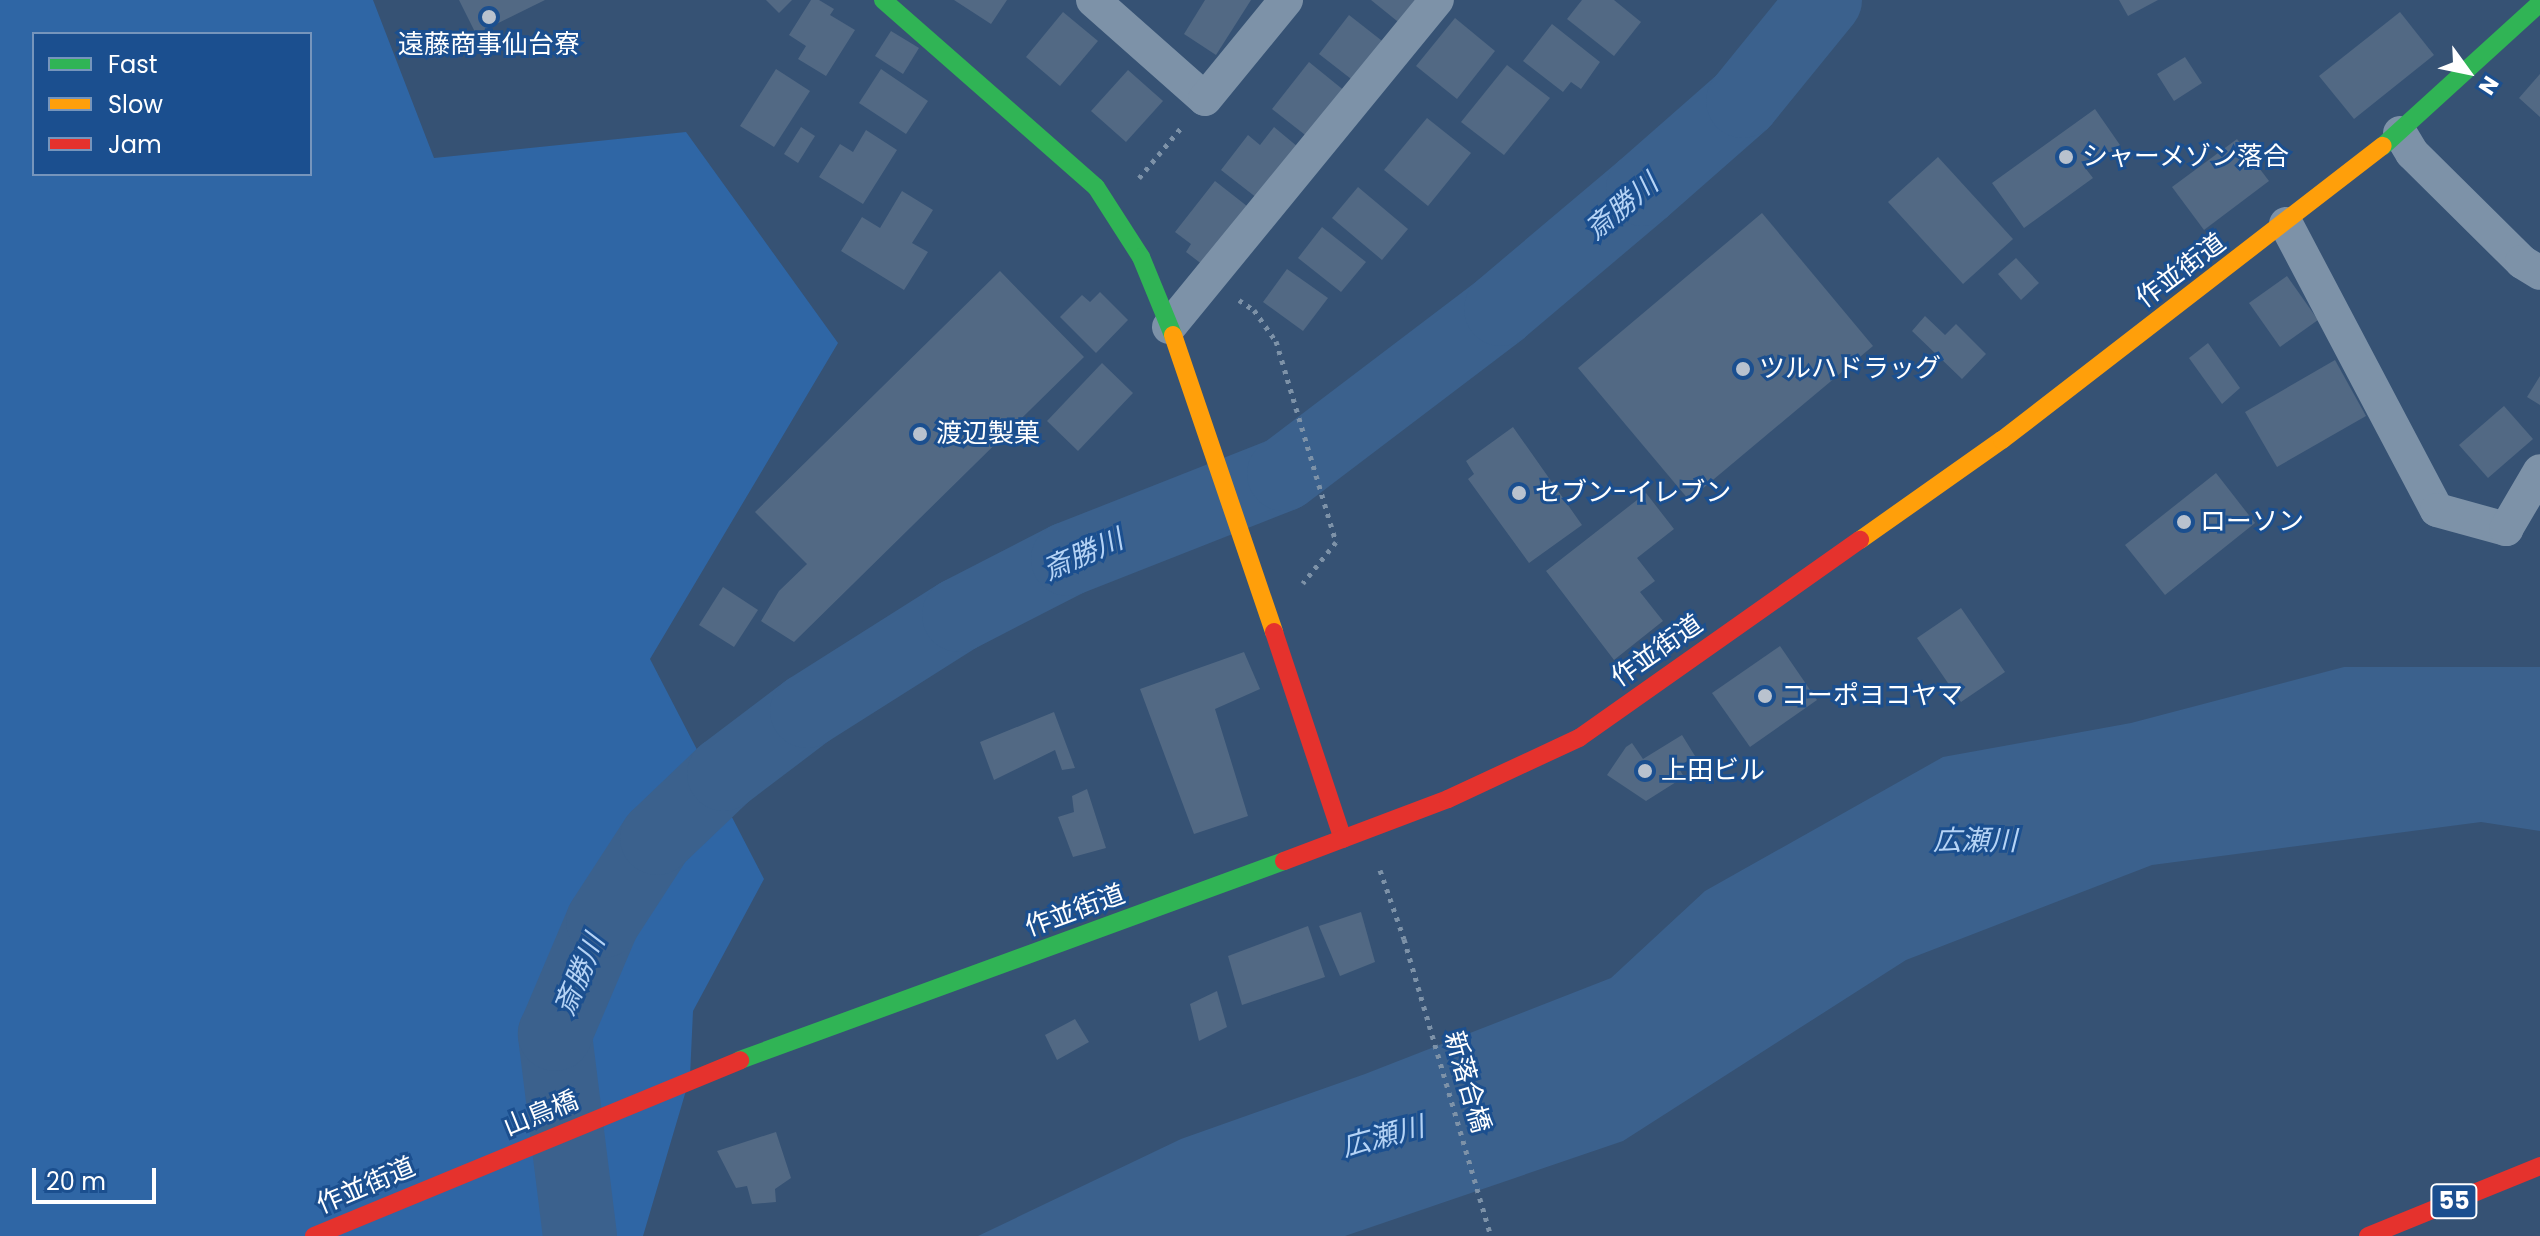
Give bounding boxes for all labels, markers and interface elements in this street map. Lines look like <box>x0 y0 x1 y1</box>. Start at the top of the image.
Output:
marker: 遠藤商事仙台寮 <box>480 8 498 26</box>
place label: 遠藤商事仙台寮 <box>398 29 580 61</box>
legend <box>32 32 312 176</box>
north arrow <box>2428 32 2508 112</box>
text: Fast <box>108 48 158 81</box>
text: N <box>2471 70 2506 101</box>
text: Slow <box>108 88 163 121</box>
text: Jam <box>108 128 162 161</box>
place label: シャーメゾン落合 <box>2082 141 2290 173</box>
marker: シャーメゾン落合 <box>2057 148 2075 166</box>
water label: 斎勝川 <box>1579 167 1665 247</box>
street label: 作並街道 <box>2130 227 2232 315</box>
place label: ツルハドラッグ <box>1759 353 1941 385</box>
marker: ツルハドラッグ <box>1734 360 1752 378</box>
place label: 渡辺製菓 <box>936 418 1040 450</box>
marker: 渡辺製菓 <box>911 425 929 443</box>
place label: セブン-イレブン <box>1535 477 1731 509</box>
marker: セブン-イレブン <box>1510 484 1528 502</box>
place label: ローソン <box>2200 506 2304 538</box>
marker: ローソン <box>2175 513 2193 531</box>
water label: 斎勝川 <box>1038 523 1128 587</box>
street label: 作並街道 <box>1605 608 1709 694</box>
place label: コーポヨコヤマ <box>1781 680 1963 712</box>
marker: コーポヨコヤマ <box>1756 687 1774 705</box>
place label: 上田ビル <box>1661 755 1765 787</box>
marker: 上田ビル <box>1636 762 1654 780</box>
water label: 広瀬川 <box>1933 824 2017 858</box>
street label: 作並街道 <box>1021 879 1129 943</box>
water label: 斎勝川 <box>548 930 612 1020</box>
street label: 新落合橋 <box>1438 1028 1496 1136</box>
street label: 山鳥橋 <box>499 1085 583 1143</box>
water label: 広瀬川 <box>1338 1110 1428 1164</box>
street label: 作並街道 <box>312 1151 420 1221</box>
scale bar <box>36 1152 160 1202</box>
text: 20 m <box>46 1165 106 1198</box>
road number: 55 <box>2430 1181 2478 1221</box>

